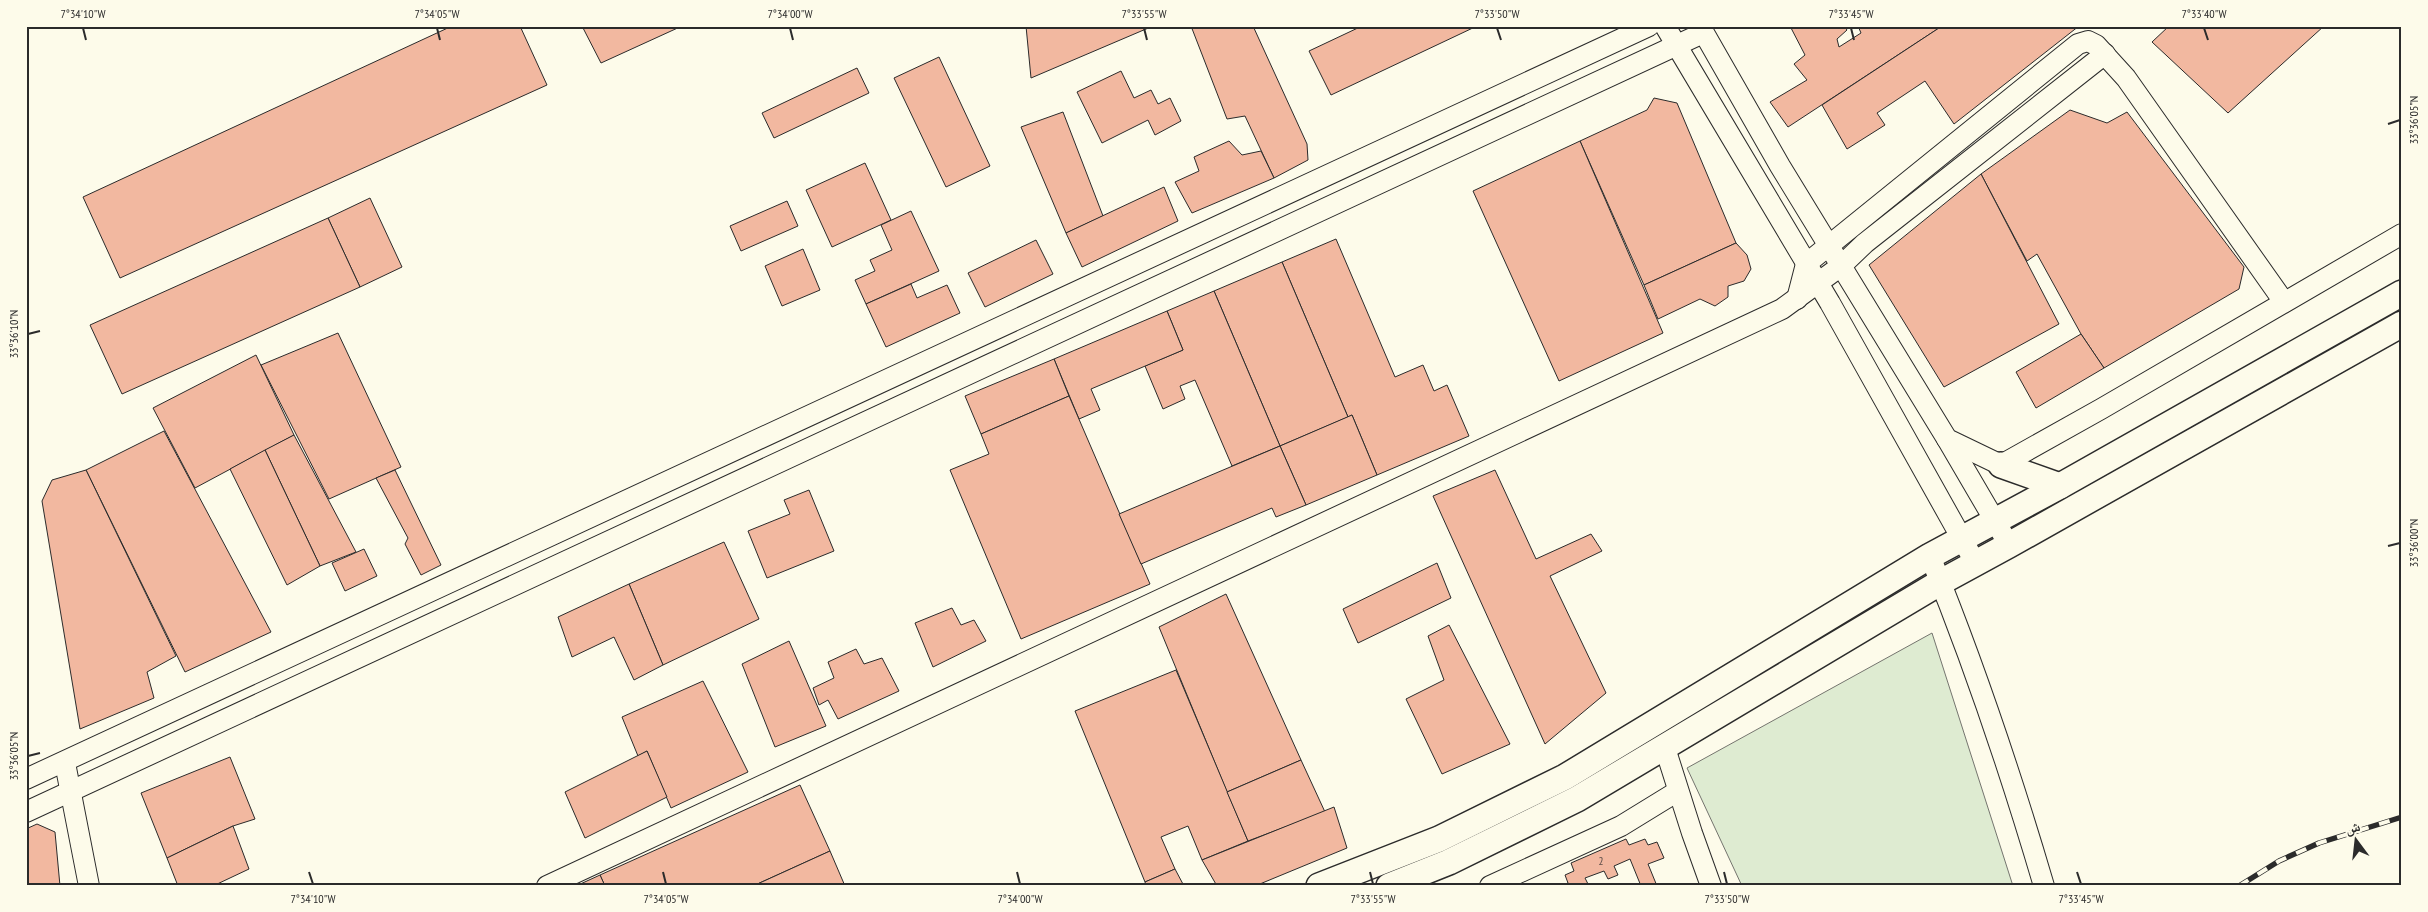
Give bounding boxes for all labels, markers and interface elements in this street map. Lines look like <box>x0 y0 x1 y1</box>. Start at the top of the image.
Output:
text: 7°34'10"W <box>60 6 106 21</box>
text: 7°34'05"W <box>414 6 460 21</box>
text: 7°34'00"W <box>767 6 813 21</box>
text: 7°33'55"W <box>1121 6 1167 21</box>
text: 7°33'50"W <box>1474 6 1520 21</box>
text: 7°33'45"W <box>1828 6 1874 21</box>
text: 7°33'40"W <box>2181 6 2227 21</box>
text: 33°36'05"N <box>2406 96 2421 144</box>
text: 33°36'10"N <box>6 310 21 358</box>
text: 33°36'00"N <box>2406 519 2421 567</box>
text: 33°36'05"N <box>6 732 21 780</box>
north arrow <box>2330 814 2380 864</box>
text: ش <box>2343 817 2362 838</box>
house number: 2 <box>1599 854 1604 868</box>
text: 7°34'10"W <box>290 891 336 906</box>
text: 7°34'05"W <box>643 891 689 906</box>
text: 7°34'00"W <box>997 891 1043 906</box>
text: 7°33'55"W <box>1350 891 1396 906</box>
text: 7°33'50"W <box>1704 891 1750 906</box>
text: 7°33'45"W <box>2058 891 2104 906</box>

